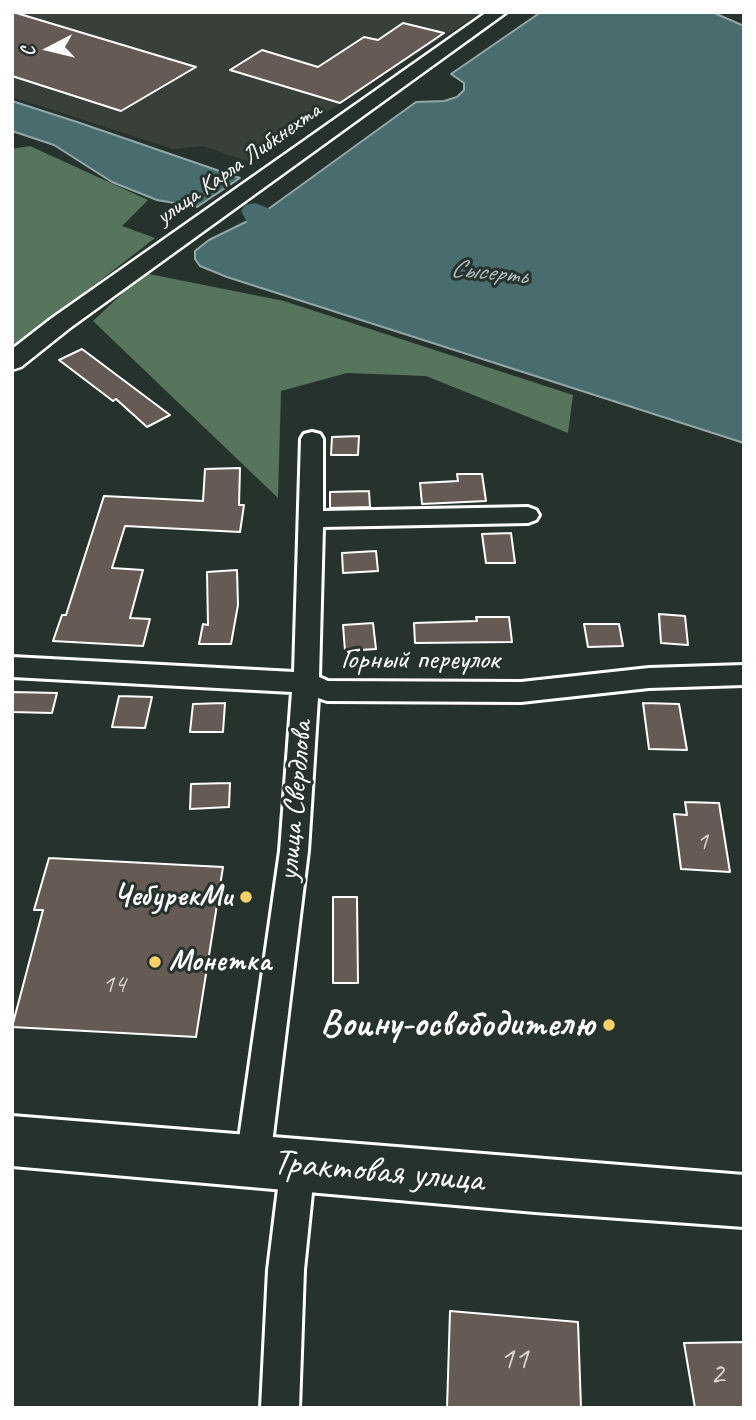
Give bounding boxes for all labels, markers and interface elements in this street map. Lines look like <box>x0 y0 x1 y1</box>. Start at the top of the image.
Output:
north arrow <box>14 14 84 84</box>
text: С <box>16 45 41 58</box>
street label: улица Карла Либкнехта <box>151 96 327 232</box>
water label: Сысерть <box>449 253 529 293</box>
street label: Горный переулок <box>341 642 499 678</box>
street label: улица Свердлова <box>271 720 321 882</box>
house number: 1 <box>696 826 708 858</box>
place label: ЧебурекМи <box>113 879 232 915</box>
marker: ЧебурекМи <box>238 889 254 905</box>
place label: Монетка <box>169 944 271 980</box>
marker: Монетка <box>147 954 163 970</box>
house number: 14 <box>102 969 126 1001</box>
place label: Воину-освободителю <box>320 1003 595 1047</box>
marker: Воину-освободителю <box>601 1017 617 1033</box>
street label: Трактовая улица <box>271 1141 485 1203</box>
house number: 11 <box>500 1341 528 1379</box>
house number: 2 <box>710 1356 724 1394</box>

